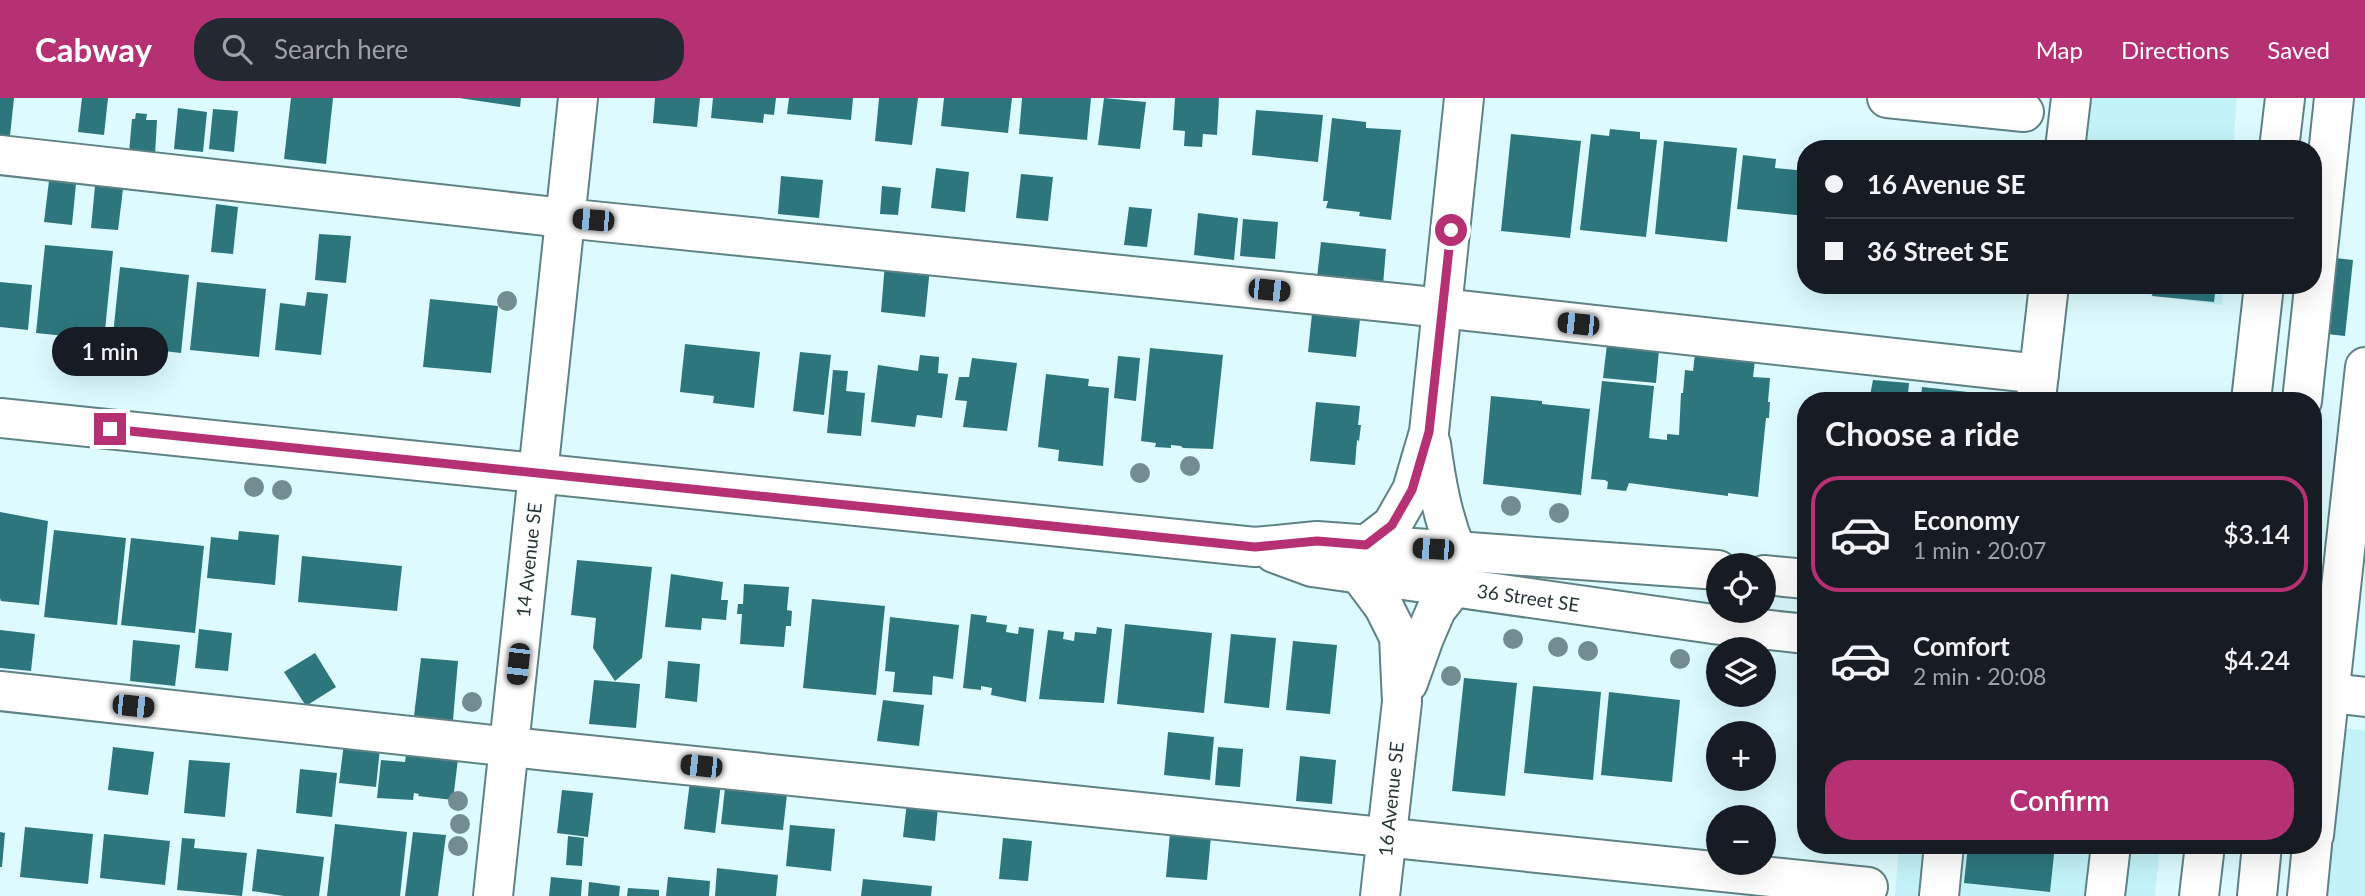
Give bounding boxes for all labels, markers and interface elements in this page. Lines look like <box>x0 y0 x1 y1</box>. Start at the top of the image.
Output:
search box <box>194 18 684 81</box>
text: Cabway <box>35 29 152 69</box>
icon: search <box>218 30 256 68</box>
text: Search here <box>274 33 408 65</box>
text: Map <box>2036 35 2083 64</box>
text: Directions <box>2121 35 2229 64</box>
text: Saved <box>2267 35 2330 64</box>
text: 16 Avenue SE <box>1867 168 2026 200</box>
car <box>572 208 615 232</box>
route start <box>1435 214 1467 246</box>
text: 36 Street SE <box>1867 235 2009 267</box>
car <box>1248 277 1291 303</box>
car <box>1557 311 1600 337</box>
callout: 1 min <box>52 328 168 376</box>
text: 1 min <box>82 337 138 365</box>
route end <box>94 413 126 445</box>
text: Choose a ride <box>1825 414 2019 453</box>
street label: 14 Avenue SE <box>511 501 546 618</box>
icon: car <box>1829 503 1892 566</box>
text: Economy <box>1913 504 2019 536</box>
text: $3.14 <box>2224 518 2290 550</box>
text: 1 min · 20:07 <box>1913 536 2046 564</box>
car <box>1412 537 1455 561</box>
map controls <box>1706 553 1776 875</box>
button: locate <box>1706 553 1776 623</box>
street label: 36 Street SE <box>1476 579 1581 616</box>
icon: car <box>1829 629 1892 692</box>
text: Comfort <box>1913 630 2010 662</box>
button: layers <box>1706 637 1776 707</box>
car <box>506 642 531 686</box>
text: $4.24 <box>2224 644 2290 676</box>
text: 2 min · 20:08 <box>1913 662 2046 690</box>
car <box>112 693 155 719</box>
button: + <box>1706 721 1776 791</box>
street label: 16 Avenue SE <box>1373 740 1408 857</box>
car <box>680 753 723 779</box>
button: Confirm <box>1825 760 2294 840</box>
button: − <box>1706 805 1776 875</box>

